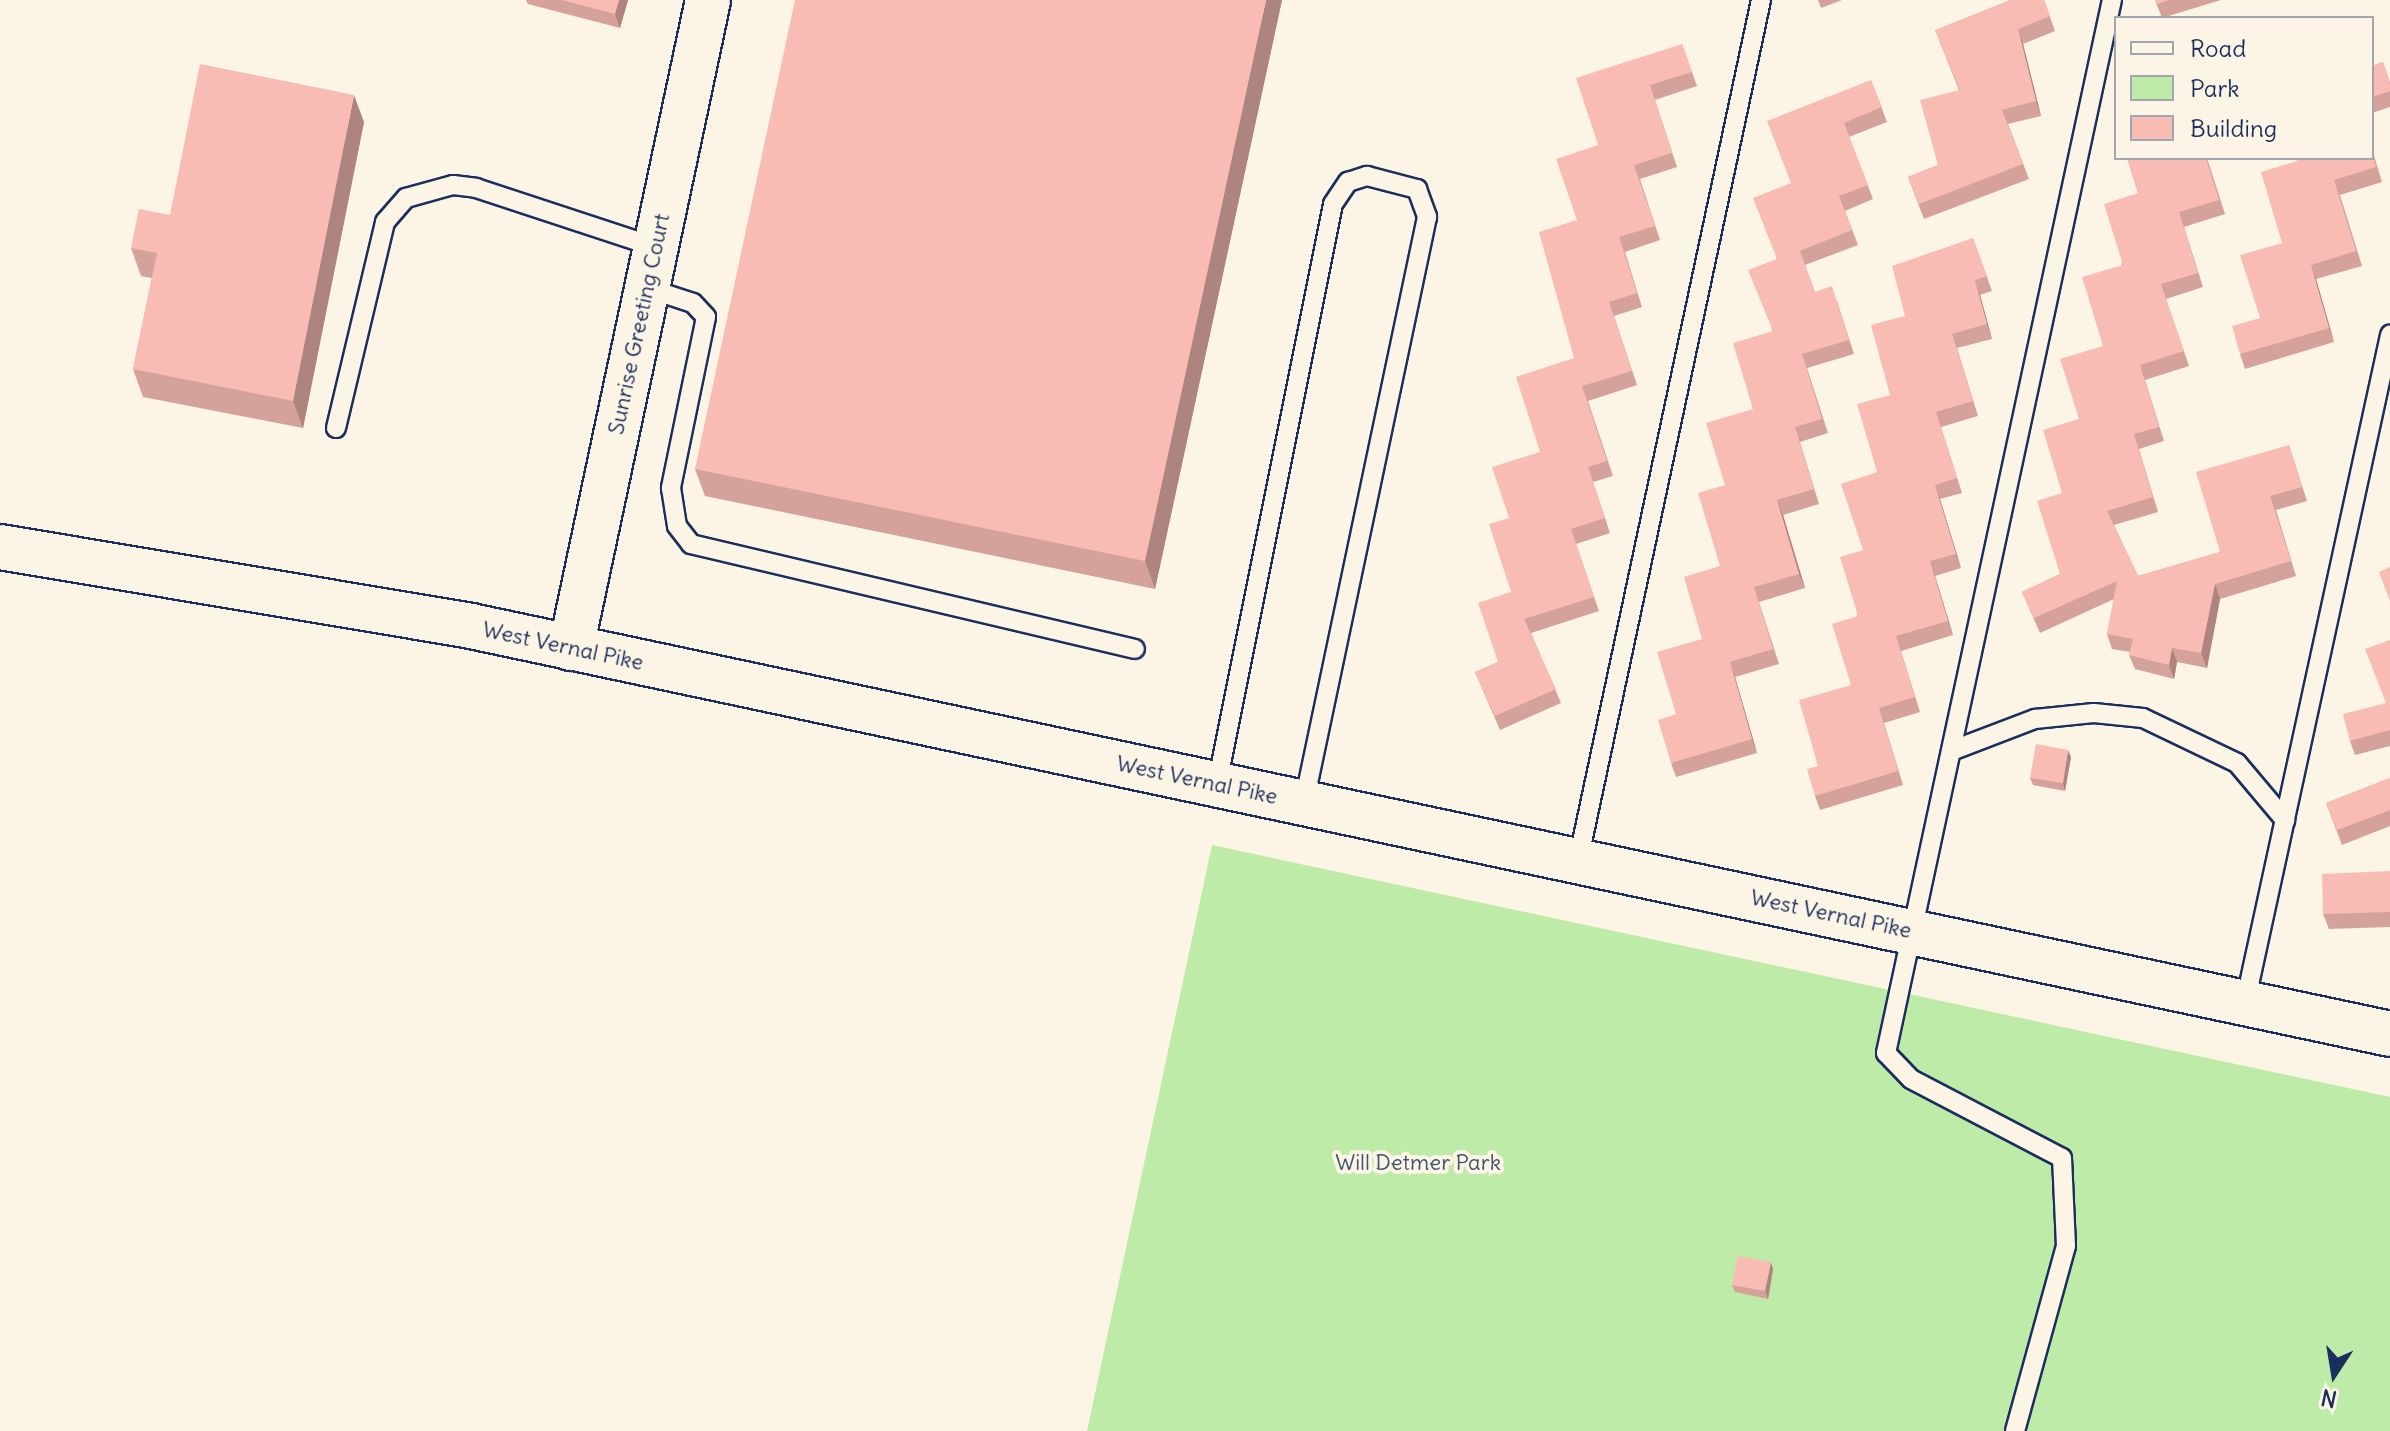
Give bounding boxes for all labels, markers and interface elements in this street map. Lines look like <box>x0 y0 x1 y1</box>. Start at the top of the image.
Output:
legend <box>2114 16 2374 160</box>
text: Road <box>2190 33 2246 63</box>
text: Park <box>2190 73 2240 103</box>
text: Building <box>2190 113 2277 143</box>
street label: Sunrise Greeting Court <box>603 211 675 437</box>
street label: West Vernal Pike <box>480 616 646 676</box>
street label: West Vernal Pike <box>1114 750 1280 810</box>
street label: West Vernal Pike <box>1748 884 1914 944</box>
park label: Will Detmer Park <box>1335 1150 1501 1176</box>
north arrow <box>2294 1335 2374 1415</box>
text: N <box>2319 1383 2339 1414</box>

